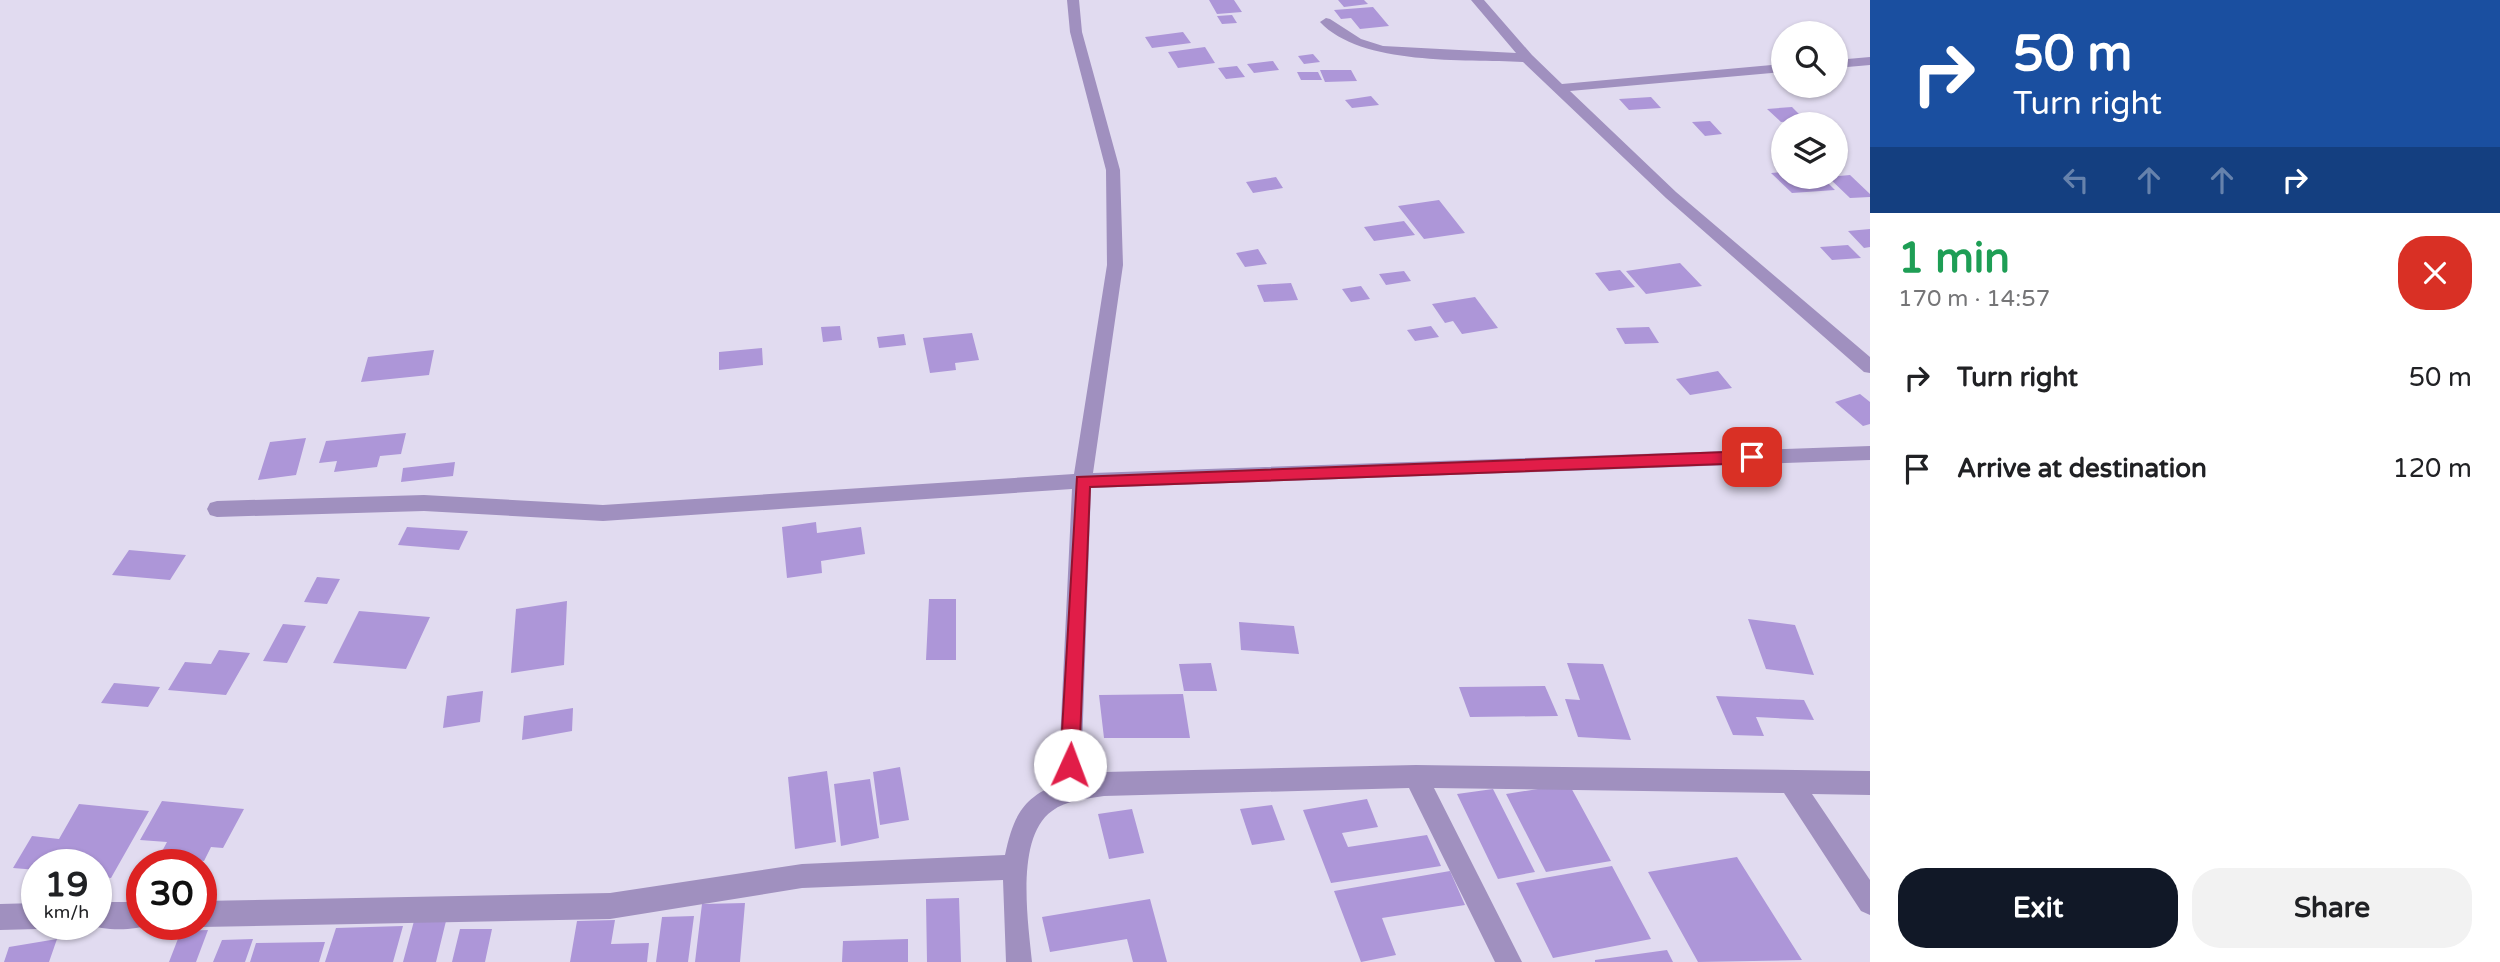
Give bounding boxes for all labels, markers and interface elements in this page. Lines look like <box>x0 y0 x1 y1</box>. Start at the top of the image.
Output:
map controls <box>1771 21 1848 189</box>
button: search <box>1771 21 1848 98</box>
text: 50 m <box>2013 25 2132 84</box>
icon: right <box>1898 28 1989 119</box>
text: Turn right <box>2013 85 2162 123</box>
button: layers <box>1771 112 1848 189</box>
icon: left <box>2057 161 2095 199</box>
icon: ahead <box>2130 161 2168 199</box>
icon: ahead <box>2203 161 2241 199</box>
icon: right <box>2276 161 2314 199</box>
text: 1 min <box>1898 233 2010 284</box>
button: close <box>2398 236 2472 310</box>
text: 170 m · 14:57 <box>1898 285 2050 313</box>
icon: right <box>1898 359 1936 397</box>
text: Turn right <box>1957 362 2078 393</box>
text: 50 m <box>2409 362 2472 393</box>
pin <box>1722 427 1782 487</box>
icon: arrive <box>1733 438 1771 476</box>
icon: arrive <box>1898 450 1936 488</box>
text: Arrive at destination <box>1957 453 2207 484</box>
text: 120 m <box>2392 453 2472 484</box>
position arrow <box>1033 728 1107 802</box>
speed limit sign: 30 <box>126 849 217 940</box>
text: 19 <box>45 864 88 906</box>
button: Exit <box>1898 868 2178 948</box>
button: Share <box>2192 868 2472 948</box>
text: km/h <box>44 901 89 923</box>

